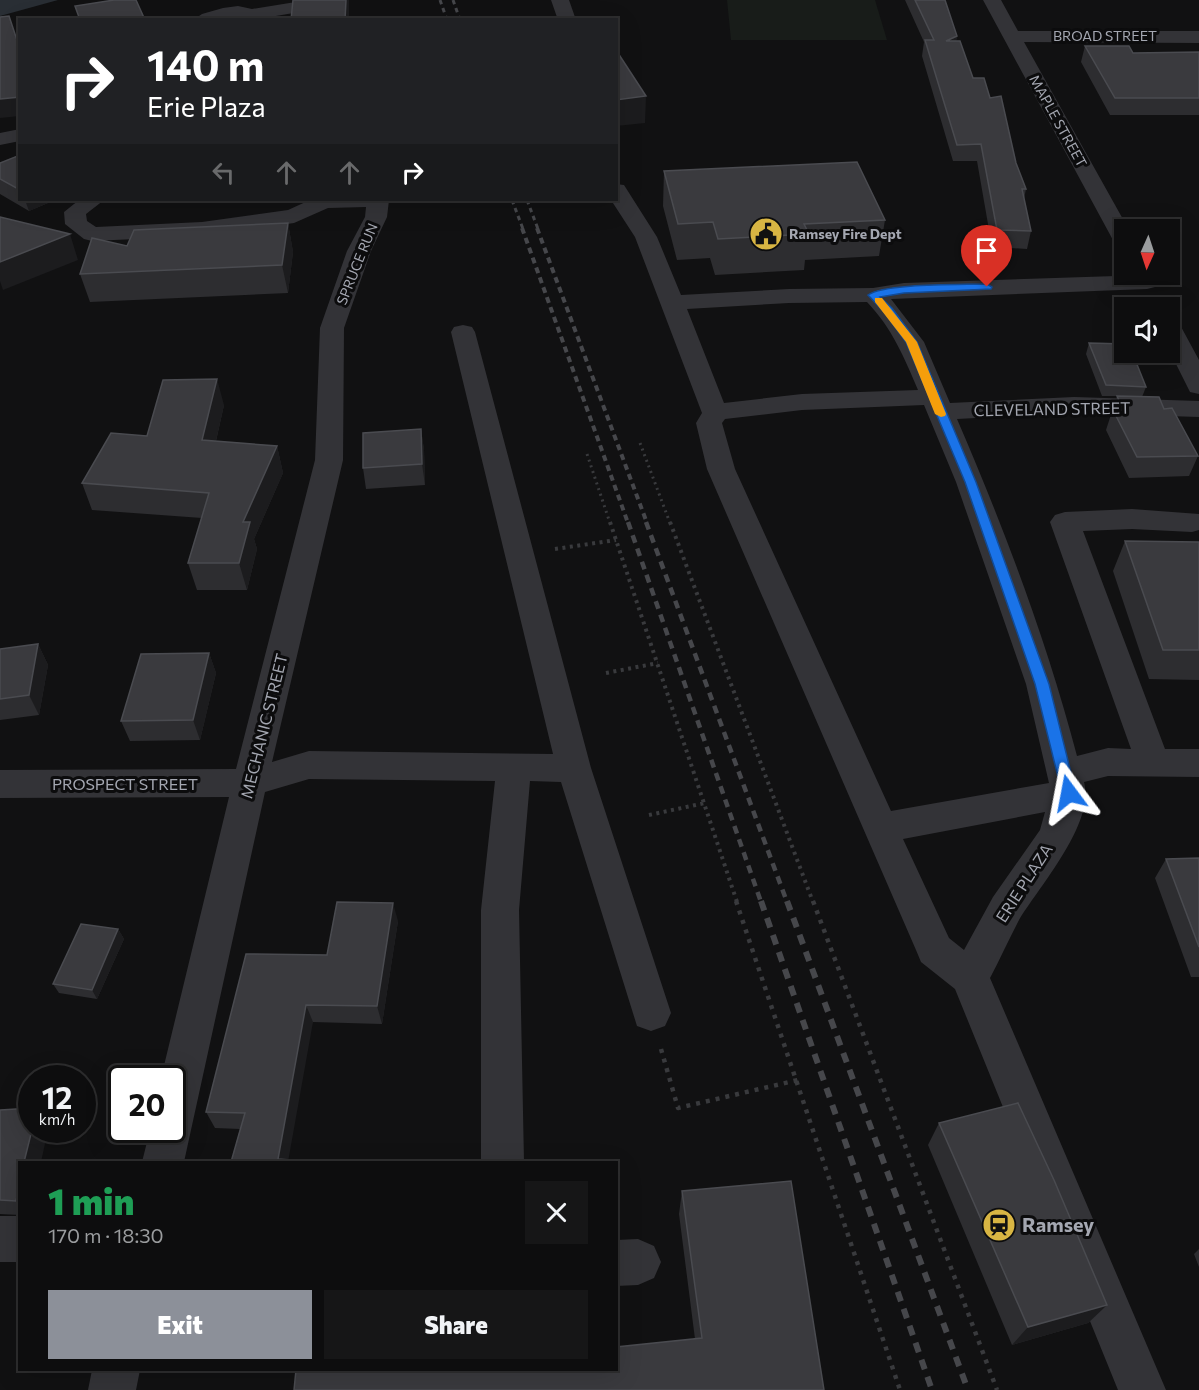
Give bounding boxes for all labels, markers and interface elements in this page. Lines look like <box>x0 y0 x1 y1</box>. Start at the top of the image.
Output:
street label: BROAD STREET <box>1053 27 1157 44</box>
text: 140 m <box>147 38 264 90</box>
icon: right <box>48 42 126 120</box>
street label: MAPLE STREET <box>1026 72 1091 170</box>
text: Erie Plaza <box>147 90 266 123</box>
icon: left <box>207 156 240 189</box>
icon: ahead <box>270 156 303 189</box>
icon: ahead <box>333 156 366 189</box>
icon: right <box>396 156 429 189</box>
public building icon: Ramsey Fire Dept <box>748 216 784 252</box>
north arrow <box>1114 219 1180 285</box>
map controls <box>1114 219 1180 363</box>
street label: SPRUCE RUN <box>332 220 381 307</box>
place label: Ramsey Fire Dept <box>789 225 902 242</box>
pin <box>961 225 1012 287</box>
icon: arrive <box>970 234 1003 267</box>
button: sound <box>1114 297 1180 363</box>
street label: CLEVELAND STREET <box>974 398 1130 419</box>
street label: MECHANIC STREET <box>236 651 291 800</box>
position arrow <box>1037 761 1101 825</box>
street label: PROSPECT STREET <box>52 774 198 793</box>
street label: ERIE PLAZA <box>991 840 1056 925</box>
speed limit sign: 20 <box>108 1065 186 1143</box>
text: 12 <box>42 1078 72 1115</box>
text: km/h <box>39 1110 75 1128</box>
text: 1 min <box>48 1178 134 1222</box>
button: close <box>525 1181 588 1244</box>
station icon: Ramsey <box>981 1207 1017 1243</box>
place label: Ramsey <box>1022 1212 1094 1236</box>
text: 170 m · 18:30 <box>48 1223 164 1247</box>
button: Exit <box>48 1290 312 1359</box>
button: Share <box>324 1290 588 1359</box>

